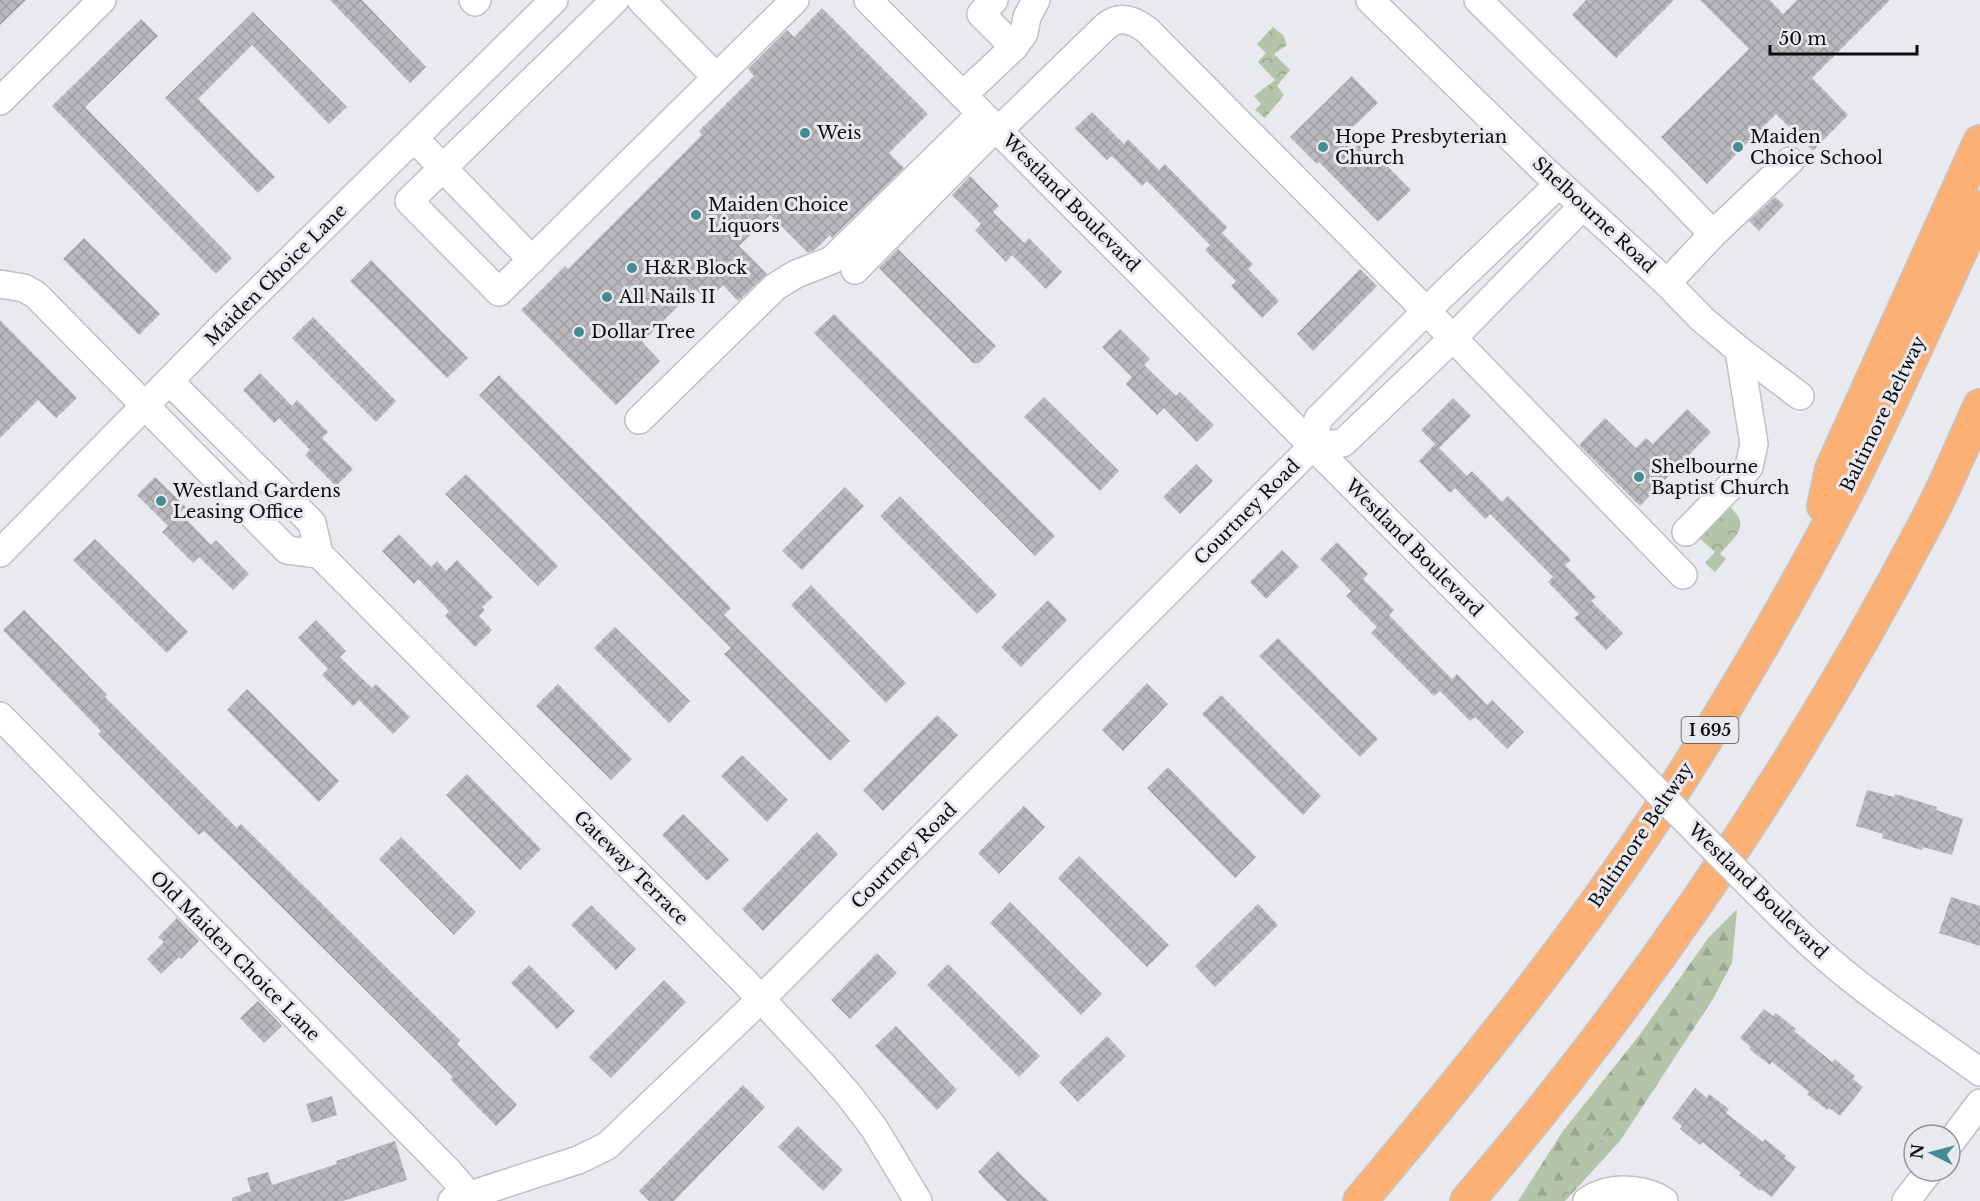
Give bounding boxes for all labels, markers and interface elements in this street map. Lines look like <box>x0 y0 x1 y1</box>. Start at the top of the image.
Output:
scale bar <box>1770 18 1917 56</box>
text: 50 m <box>1779 28 1827 50</box>
place label: Weis <box>816 122 861 144</box>
marker: Weis <box>798 126 812 140</box>
place label: Hope Presbyterian Church <box>1335 126 1507 169</box>
place label: Maiden Choice School <box>1750 126 1883 169</box>
street label: Westland Boulevard <box>997 129 1144 276</box>
marker: Hope Presbyterian Church <box>1316 140 1330 154</box>
marker: Maiden Choice School <box>1731 140 1745 154</box>
street label: Shelbourne Road <box>1528 152 1660 278</box>
place label: Maiden Choice Liquors <box>708 194 848 237</box>
street label: Maiden Choice Lane <box>201 200 351 350</box>
marker: Maiden Choice Liquors <box>689 208 703 222</box>
place label: H&R Block <box>644 257 747 279</box>
marker: H&R Block <box>625 261 639 275</box>
place label: All Nails II <box>618 286 716 308</box>
marker: All Nails II <box>600 290 614 304</box>
place label: Dollar Tree <box>591 321 695 343</box>
marker: Dollar Tree <box>572 325 586 339</box>
street label: Baltimore Beltway <box>1836 332 1930 495</box>
street label: Courtney Road <box>1190 455 1304 569</box>
place label: Shelbourne Baptist Church <box>1651 456 1789 499</box>
marker: Shelbourne Baptist Church <box>1632 470 1646 484</box>
street label: Westland Boulevard <box>1340 474 1487 621</box>
place label: Westland Gardens Leasing Office <box>172 480 341 523</box>
marker: Westland Gardens Leasing Office <box>154 494 168 508</box>
road number: I 695 <box>1682 717 1738 743</box>
street label: Baltimore Beltway <box>1584 758 1698 912</box>
street label: Courtney Road <box>847 799 961 913</box>
street label: Gateway Terrace <box>569 806 693 930</box>
street label: Westland Boulevard <box>1683 818 1832 963</box>
street label: Old Maiden Choice Lane <box>145 866 325 1046</box>
north arrow <box>1902 1123 1962 1183</box>
text: N <box>1906 1143 1928 1160</box>

